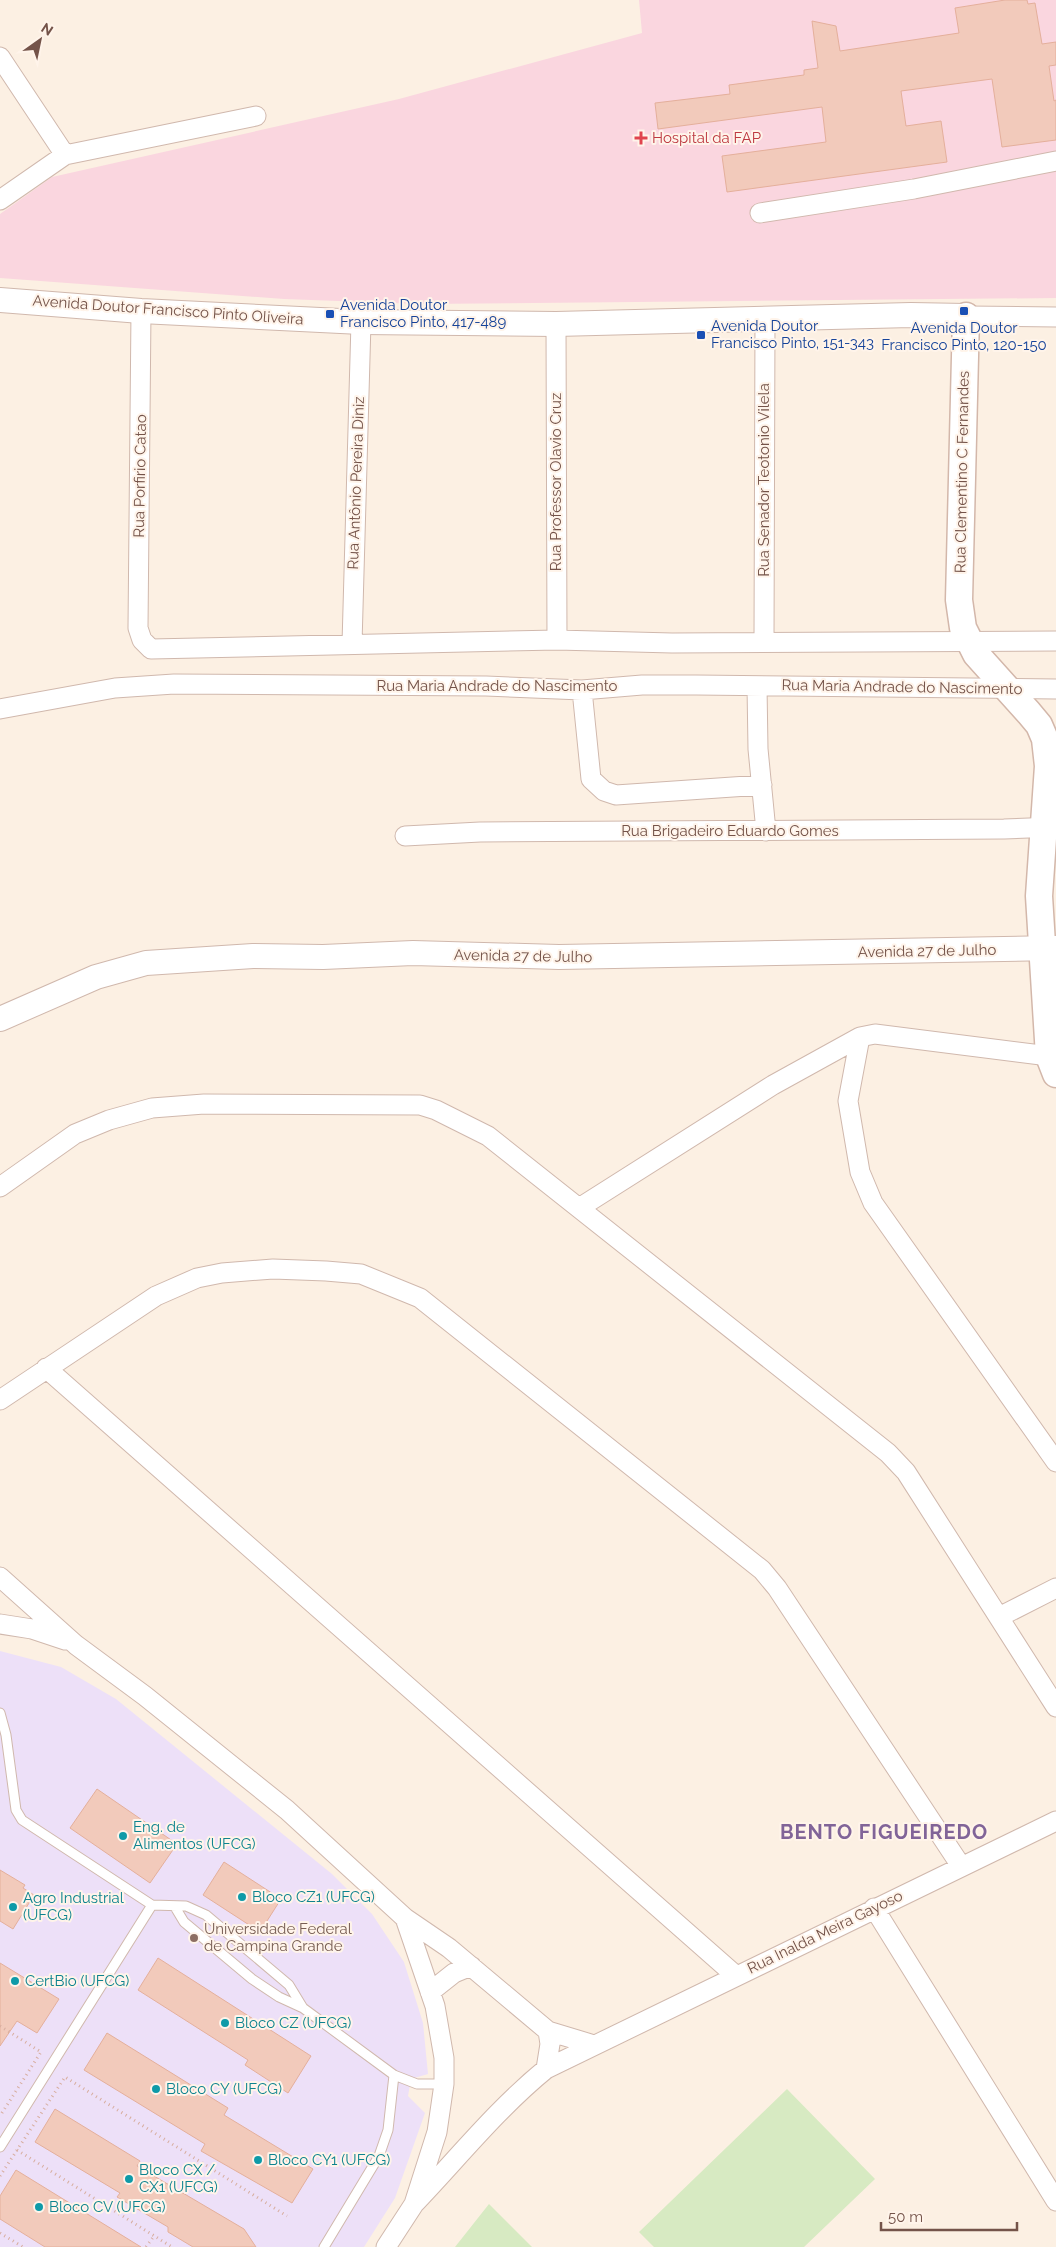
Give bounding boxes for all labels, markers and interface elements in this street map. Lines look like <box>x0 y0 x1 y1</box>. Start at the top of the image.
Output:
north arrow <box>15 15 65 65</box>
text: N <box>38 19 56 39</box>
place label: Hospital da FAP <box>652 129 761 147</box>
marker: Hospital da FAP <box>634 131 648 145</box>
street label: Avenida Doutor Francisco Pinto Oliveira <box>32 292 304 328</box>
place label: Avenida Doutor Francisco Pinto, 417-489 <box>340 296 506 331</box>
marker: Avenida Doutor Francisco Pinto, 120-150 <box>958 305 970 317</box>
marker: Avenida Doutor Francisco Pinto, 417-489 <box>324 308 336 320</box>
place label: Avenida Doutor Francisco Pinto, 151-343 <box>711 317 874 352</box>
place label: Avenida Doutor Francisco Pinto, 120-150 <box>881 319 1047 354</box>
marker: Avenida Doutor Francisco Pinto, 151-343 <box>695 329 707 341</box>
street label: Rua Clementino C Fernandes <box>951 371 973 573</box>
street label: Rua Senador Teotonio Vilela <box>755 383 773 577</box>
street label: Rua Professor Olavio Cruz <box>547 393 565 571</box>
street label: Rua Antônio Pereira Diniz <box>344 396 368 570</box>
street label: Rua Porfirio Catao <box>130 414 150 538</box>
street label: Rua Maria Andrade do Nascimento <box>781 676 1023 698</box>
street label: Rua Maria Andrade do Nascimento <box>376 677 618 695</box>
street label: Rua Brigadeiro Eduardo Gomes <box>621 822 839 840</box>
street label: Avenida 27 de Julho <box>858 941 996 961</box>
street label: Avenida 27 de Julho <box>454 946 592 966</box>
place label: Eng. de Alimentos (UFCG) <box>133 1818 256 1853</box>
district label: BENTO FIGUEIREDO <box>780 1820 988 1844</box>
marker: Eng. de Alimentos (UFCG) <box>117 1830 129 1842</box>
street label: Rua Inalda Meira Gayoso <box>744 1886 906 1977</box>
place label: Bloco CZ1 (UFCG) <box>252 1888 375 1906</box>
place label: Agro Industrial (UFCG) <box>23 1889 125 1924</box>
marker: Bloco CZ1 (UFCG) <box>236 1891 248 1903</box>
marker: Agro Industrial (UFCG) <box>7 1901 19 1913</box>
place label: Universidade Federal de Campina Grande <box>204 1920 353 1955</box>
marker: Universidade Federal de Campina Grande <box>188 1932 200 1944</box>
place label: CertBio (UFCG) <box>25 1972 129 1990</box>
marker: CertBio (UFCG) <box>9 1975 21 1987</box>
place label: Bloco CZ (UFCG) <box>235 2014 351 2032</box>
marker: Bloco CZ (UFCG) <box>219 2017 231 2029</box>
place label: Bloco CY (UFCG) <box>166 2080 282 2098</box>
marker: Bloco CY (UFCG) <box>150 2083 162 2095</box>
place label: Bloco CY1 (UFCG) <box>268 2151 390 2169</box>
marker: Bloco CY1 (UFCG) <box>252 2154 264 2166</box>
place label: Bloco CX / CX1 (UFCG) <box>139 2161 218 2196</box>
marker: Bloco CX / CX1 (UFCG) <box>123 2173 135 2185</box>
place label: Bloco CV (UFCG) <box>49 2198 165 2216</box>
scale bar <box>881 2200 1017 2232</box>
marker: Bloco CV (UFCG) <box>33 2201 45 2213</box>
text: 50 m <box>888 2208 923 2226</box>

